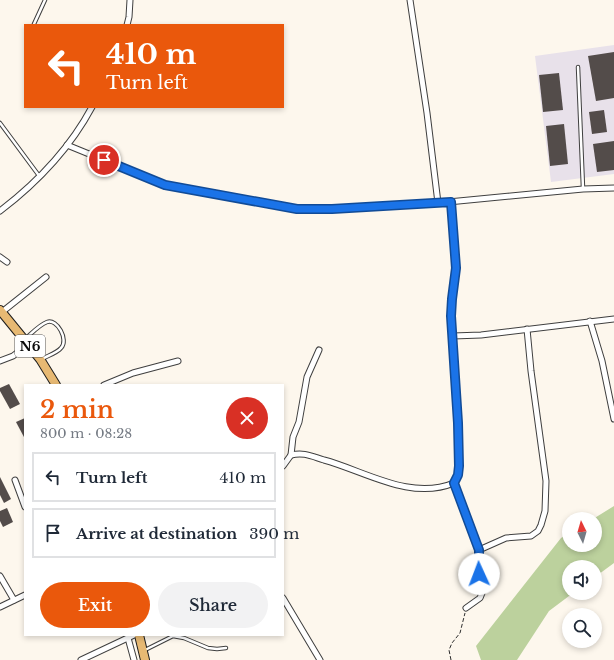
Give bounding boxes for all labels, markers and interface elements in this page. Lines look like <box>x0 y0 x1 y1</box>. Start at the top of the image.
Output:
text: 410 m <box>106 37 196 72</box>
icon: left <box>40 40 92 92</box>
text: Turn left <box>106 72 188 94</box>
pin <box>87 143 121 177</box>
icon: arrive <box>93 149 115 171</box>
road number: N6 <box>15 335 45 357</box>
text: 2 min <box>40 395 114 424</box>
button: close <box>226 397 268 439</box>
text: 800 m · 08:28 <box>40 425 132 442</box>
icon: left <box>42 466 64 488</box>
text: Turn left <box>76 468 147 487</box>
text: 410 m <box>219 468 266 487</box>
north arrow <box>562 512 602 552</box>
map controls <box>562 512 602 648</box>
icon: arrive <box>42 522 64 544</box>
text: Arrive at destination <box>76 524 237 543</box>
text: 390 m <box>249 524 299 543</box>
position arrow <box>458 553 500 595</box>
button: sound <box>562 560 602 600</box>
button: Exit <box>40 582 150 628</box>
button: Share <box>158 582 268 628</box>
button: search <box>562 608 602 648</box>

